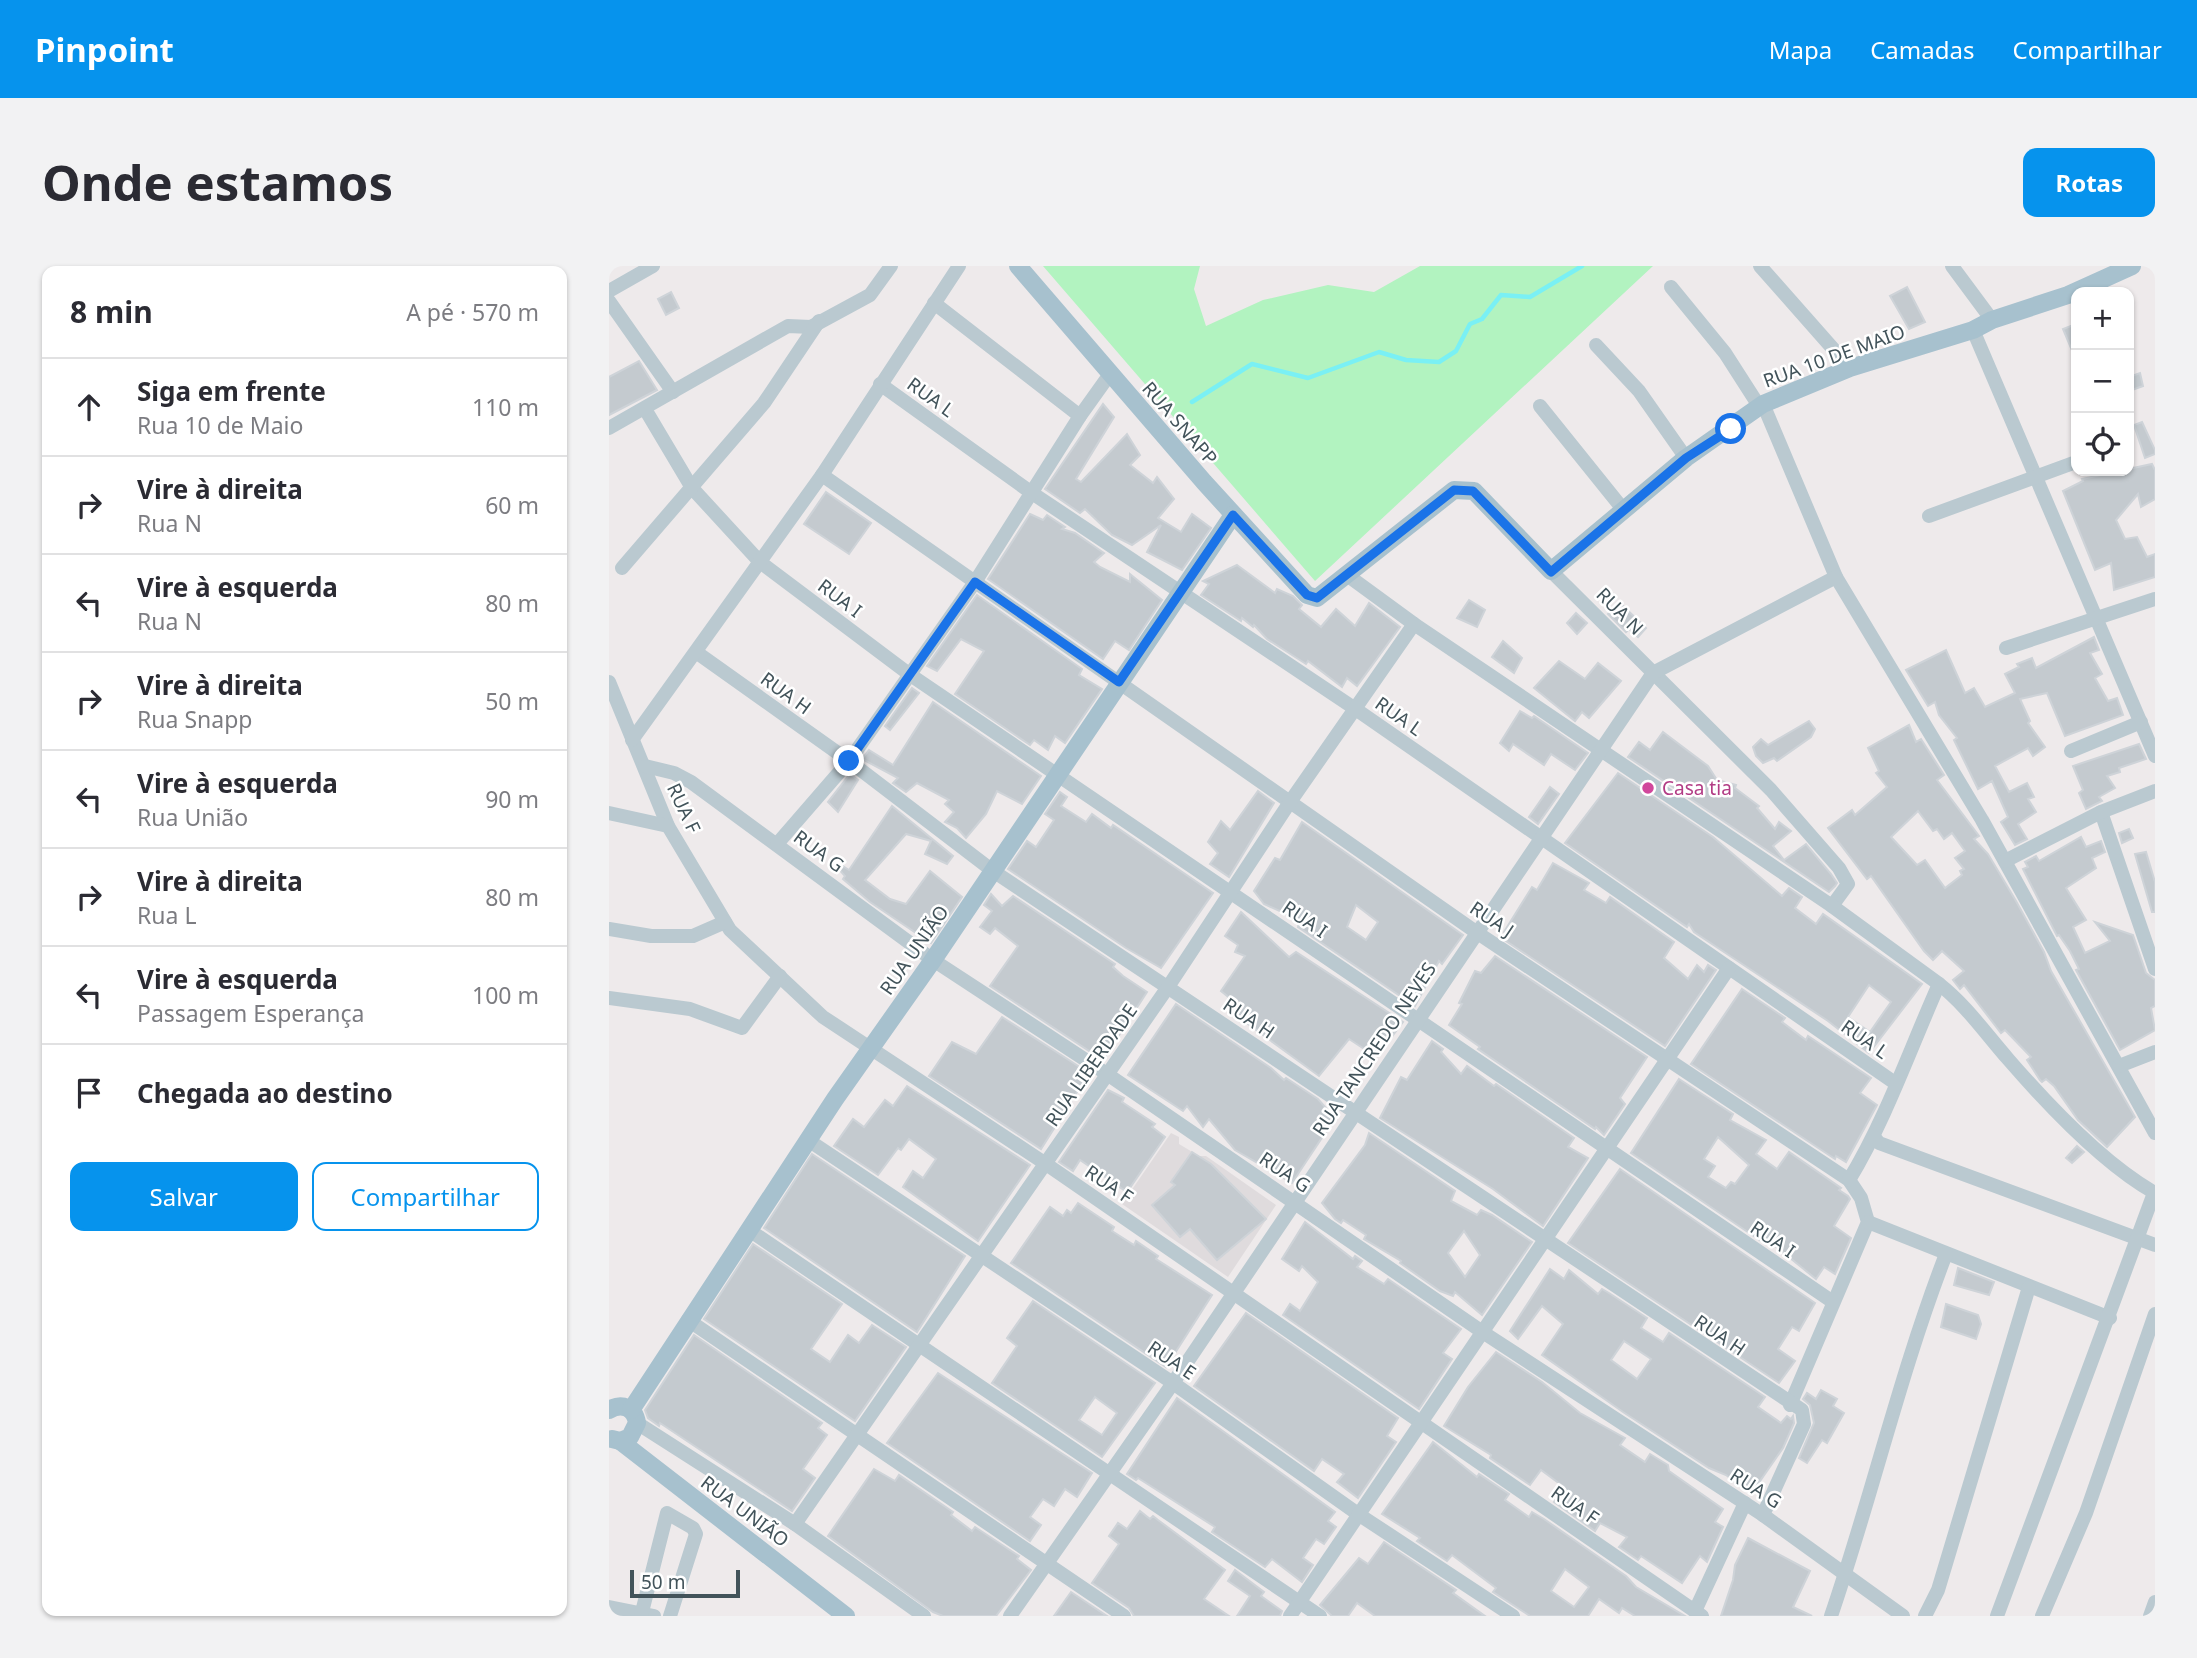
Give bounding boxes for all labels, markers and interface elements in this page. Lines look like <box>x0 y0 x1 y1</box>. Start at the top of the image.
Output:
text: Pinpoint <box>35 27 174 72</box>
text: Mapa <box>1769 33 1832 66</box>
text: Camadas <box>1870 33 1974 66</box>
text: Compartilhar <box>2012 33 2162 66</box>
button: Rotas <box>2023 148 2155 217</box>
text: Onde estamos <box>42 149 393 215</box>
map controls <box>2071 287 2134 476</box>
button: + <box>2071 287 2134 350</box>
text: 8 min <box>70 291 153 332</box>
text: A pé · 570 m <box>406 296 539 328</box>
street label: RUA 10 DE MAIO <box>1759 318 1909 394</box>
button: − <box>2071 350 2134 413</box>
street label: RUA L <box>902 371 960 423</box>
text: Siga em frente <box>137 373 326 409</box>
street label: RUA SNAPP <box>1137 376 1223 470</box>
icon: ahead <box>70 388 108 426</box>
text: 110 m <box>472 391 539 423</box>
text: Rua 10 de Maio <box>137 409 303 441</box>
route start <box>1715 413 1746 444</box>
button: locate <box>2071 413 2134 476</box>
text: Vire à direita <box>137 471 303 507</box>
icon: right <box>70 486 108 524</box>
text: 60 m <box>485 489 539 521</box>
text: Rua N <box>137 507 202 539</box>
text: Vire à esquerda <box>137 569 338 605</box>
street label: RUA I <box>813 573 867 623</box>
street label: RUA N <box>1591 582 1649 640</box>
icon: left <box>70 584 108 622</box>
text: 80 m <box>485 587 539 619</box>
text: Rua N <box>137 605 202 637</box>
street label: RUA H <box>755 666 817 720</box>
text: Vire à direita <box>137 667 303 703</box>
icon: right <box>70 682 108 720</box>
text: 50 m <box>485 685 539 717</box>
street label: RUA L <box>1370 690 1428 742</box>
text: Rua Snapp <box>137 703 252 735</box>
route end <box>833 745 864 776</box>
text: Vire à esquerda <box>137 765 338 801</box>
place label: Casa tia <box>1662 775 1732 801</box>
street label: RUA F <box>661 779 707 837</box>
icon: left <box>70 780 108 818</box>
marker: Casa tia <box>1640 780 1656 796</box>
text: 90 m <box>485 783 539 815</box>
text: Rua União <box>137 801 248 833</box>
street label: RUA G <box>789 824 849 878</box>
text: Vire à direita <box>137 863 303 899</box>
icon: right <box>70 878 108 916</box>
text: 80 m <box>485 881 539 913</box>
street label: RUA I <box>1277 895 1333 943</box>
street label: RUA J <box>1465 895 1519 943</box>
text: Rua L <box>137 899 196 931</box>
street label: RUA UNIÃO <box>874 900 954 1000</box>
street label: RUA TANCREDO NEVES <box>1306 957 1442 1141</box>
text: Vire à esquerda <box>137 961 338 997</box>
icon: left <box>70 976 108 1014</box>
text: 100 m <box>472 979 539 1011</box>
street label: RUA H <box>1218 991 1280 1045</box>
text: Passagem Esperança <box>137 997 364 1029</box>
street label: RUA LIBERDADE <box>1039 999 1143 1131</box>
street label: RUA L <box>1836 1013 1894 1065</box>
icon: arrive <box>70 1074 108 1112</box>
text: Chegada ao destino <box>137 1075 393 1111</box>
street label: RUA G <box>1254 1145 1316 1199</box>
street label: RUA F <box>1080 1159 1138 1210</box>
button: Salvar <box>70 1162 298 1231</box>
button: Compartilhar <box>312 1162 539 1231</box>
street label: RUA I <box>1745 1215 1801 1263</box>
street label: RUA H <box>1689 1308 1751 1362</box>
street label: RUA E <box>1143 1334 1201 1386</box>
street label: RUA G <box>1725 1462 1787 1514</box>
street label: RUA UNIÃO <box>696 1469 794 1553</box>
street label: RUA F <box>1546 1479 1604 1531</box>
scale bar <box>630 1567 740 1599</box>
text: 50 m <box>641 1569 685 1595</box>

